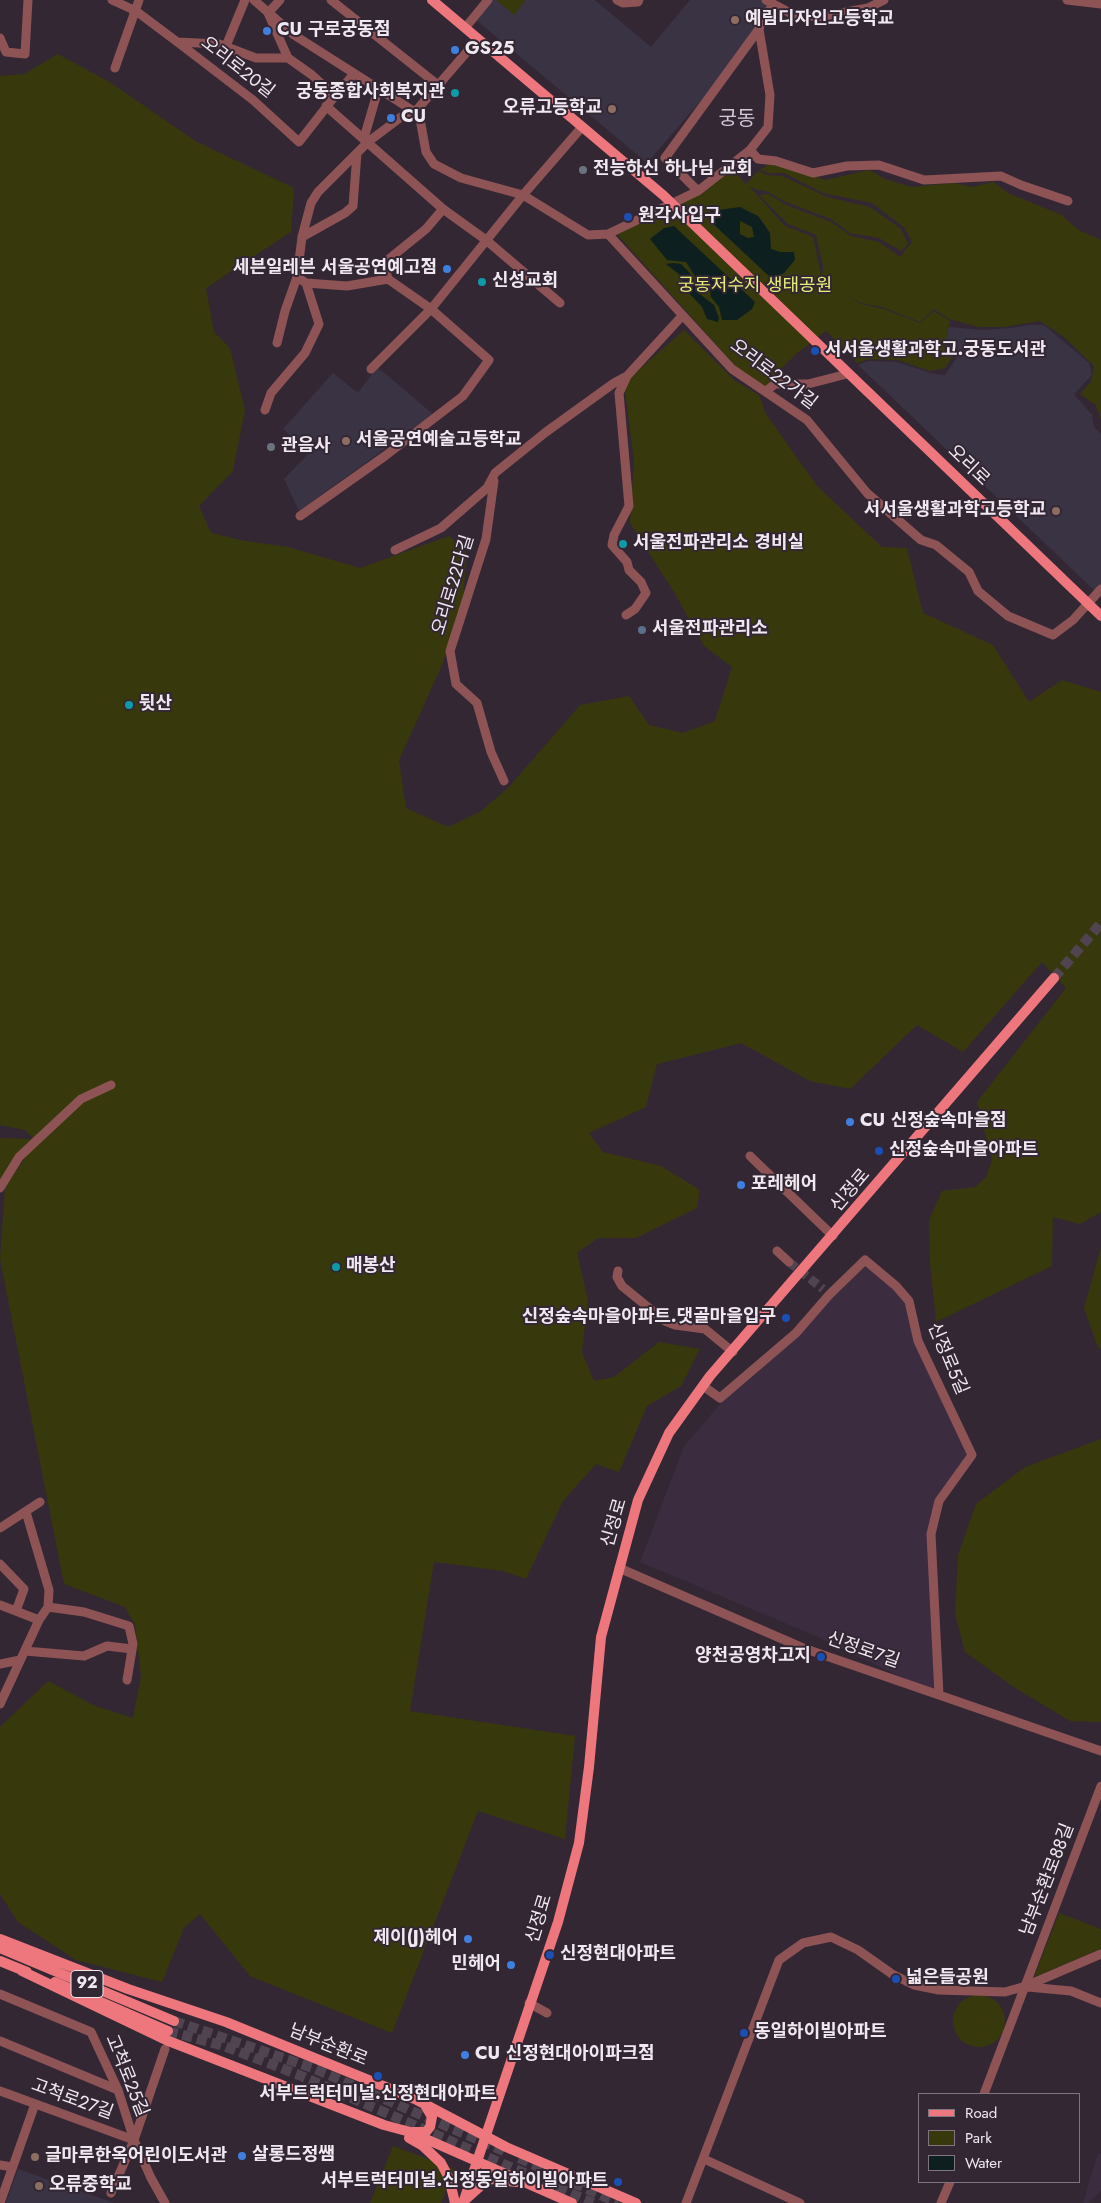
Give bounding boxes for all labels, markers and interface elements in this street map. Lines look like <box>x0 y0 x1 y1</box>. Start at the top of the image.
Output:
place label: 예림디자인고등학교 <box>745 9 894 31</box>
marker: 예림디자인고등학교 <box>729 14 741 26</box>
place label: CU 구로궁동점 <box>277 20 390 42</box>
marker: CU 구로궁동점 <box>261 25 273 37</box>
street label: 오리로20길 <box>196 33 278 103</box>
place label: GS25 <box>465 39 514 61</box>
marker: GS25 <box>449 44 461 56</box>
place label: 궁동종합사회복지관 <box>296 82 445 104</box>
marker: 궁동종합사회복지관 <box>449 87 461 99</box>
place label: 오류고등학교 <box>503 98 602 120</box>
marker: 오류고등학교 <box>606 103 618 115</box>
place label: CU <box>401 107 426 129</box>
district label: 궁동 <box>719 108 755 132</box>
marker: CU <box>385 112 397 124</box>
place label: 전능하신 하나님 교회 <box>593 159 753 181</box>
marker: 전능하신 하나님 교회 <box>577 164 589 176</box>
place label: 원각사입구 <box>638 206 721 228</box>
marker: 원각사입구 <box>622 211 634 223</box>
place label: 세븐일레븐 서울공연예고점 <box>233 258 437 280</box>
marker: 세븐일레븐 서울공연예고점 <box>441 263 453 275</box>
place label: 신성교회 <box>492 271 558 293</box>
marker: 신성교회 <box>476 276 488 288</box>
park label: 궁동저수지 생태공원 <box>678 276 832 298</box>
street label: 오리로22가길 <box>725 335 821 415</box>
place label: 서서울생활과학고.궁동도서관 <box>825 340 1046 362</box>
marker: 서서울생활과학고.궁동도서관 <box>809 345 821 357</box>
place label: 서울공연예술고등학교 <box>356 430 522 452</box>
marker: 서울공연예술고등학교 <box>340 435 352 447</box>
place label: 관음사 <box>281 436 331 458</box>
marker: 관음사 <box>265 441 277 453</box>
street label: 오리로 <box>943 441 993 491</box>
place label: 서서울생활과학고등학교 <box>864 500 1046 522</box>
marker: 서서울생활과학고등학교 <box>1050 505 1062 517</box>
street label: 오리로22다길 <box>429 532 479 638</box>
place label: 서울전파관리소 경비실 <box>633 533 804 555</box>
marker: 서울전파관리소 경비실 <box>617 538 629 550</box>
place label: 서울전파관리소 <box>652 619 768 641</box>
marker: 서울전파관리소 <box>636 624 648 636</box>
place label: 뒷산 <box>139 694 172 716</box>
marker: 뒷산 <box>123 699 135 711</box>
place label: CU 신정숲속마을점 <box>860 1111 1007 1133</box>
marker: CU 신정숲속마을점 <box>844 1116 856 1128</box>
place label: 신정숲속마을아파트 <box>889 1140 1038 1162</box>
marker: 신정숲속마을아파트 <box>873 1145 885 1157</box>
street label: 신정로 <box>827 1165 875 1217</box>
place label: 포레헤어 <box>751 1174 817 1196</box>
marker: 포레헤어 <box>735 1179 747 1191</box>
place label: 매봉산 <box>346 1256 396 1278</box>
marker: 매봉산 <box>330 1261 342 1273</box>
place label: 신정숲속마을아파트.댓골마을입구 <box>522 1307 776 1329</box>
marker: 신정숲속마을아파트.댓골마을입구 <box>780 1312 792 1324</box>
street label: 신정로5길 <box>922 1320 972 1398</box>
street label: 신정로 <box>598 1496 632 1550</box>
street label: 신정로7길 <box>824 1628 902 1674</box>
place label: 양천공영차고지 <box>695 1646 811 1668</box>
marker: 양천공영차고지 <box>815 1651 827 1663</box>
street label: 남부순환로88길 <box>1017 1821 1079 1939</box>
street label: 신정로 <box>522 1892 558 1946</box>
place label: 제이(J)헤어 <box>374 1928 458 1950</box>
marker: 제이(J)헤어 <box>462 1933 474 1945</box>
place label: 신정현대아파트 <box>560 1944 676 1966</box>
marker: 신정현대아파트 <box>544 1949 556 1961</box>
place label: 민헤어 <box>451 1954 501 1976</box>
marker: 민헤어 <box>505 1959 517 1971</box>
place label: 넓은들공원 <box>906 1968 989 1990</box>
road number: 92 <box>71 1970 103 1998</box>
marker: 넓은들공원 <box>890 1973 902 1985</box>
street label: 남부순환로 <box>286 2020 370 2072</box>
place label: 동일하이빌아파트 <box>754 2022 886 2044</box>
marker: 동일하이빌아파트 <box>738 2027 750 2039</box>
street label: 고척로25길 <box>100 2032 152 2120</box>
place label: CU 신정현대아이파크점 <box>475 2044 655 2066</box>
marker: CU 신정현대아이파크점 <box>459 2049 471 2061</box>
marker: 서부트럭터미널.신정현대아파트 <box>372 2070 384 2082</box>
street label: 고척로27길 <box>28 2075 116 2125</box>
place label: 서부트럭터미널.신정현대아파트 <box>259 2084 497 2106</box>
legend <box>918 2093 1081 2183</box>
text: Road <box>965 2102 997 2124</box>
text: Park <box>965 2127 992 2149</box>
place label: 살롱드정쌤 <box>252 2145 335 2167</box>
place label: 글마루한옥어린이도서관 <box>45 2146 227 2168</box>
marker: 살롱드정쌤 <box>236 2150 248 2162</box>
marker: 글마루한옥어린이도서관 <box>29 2151 41 2163</box>
text: Water <box>965 2152 1002 2174</box>
place label: 서부트럭터미널.신정동일하이빌아파트 <box>321 2171 608 2193</box>
place label: 오류중학교 <box>49 2175 132 2197</box>
marker: 서부트럭터미널.신정동일하이빌아파트 <box>612 2176 624 2188</box>
marker: 오류중학교 <box>33 2180 45 2192</box>

